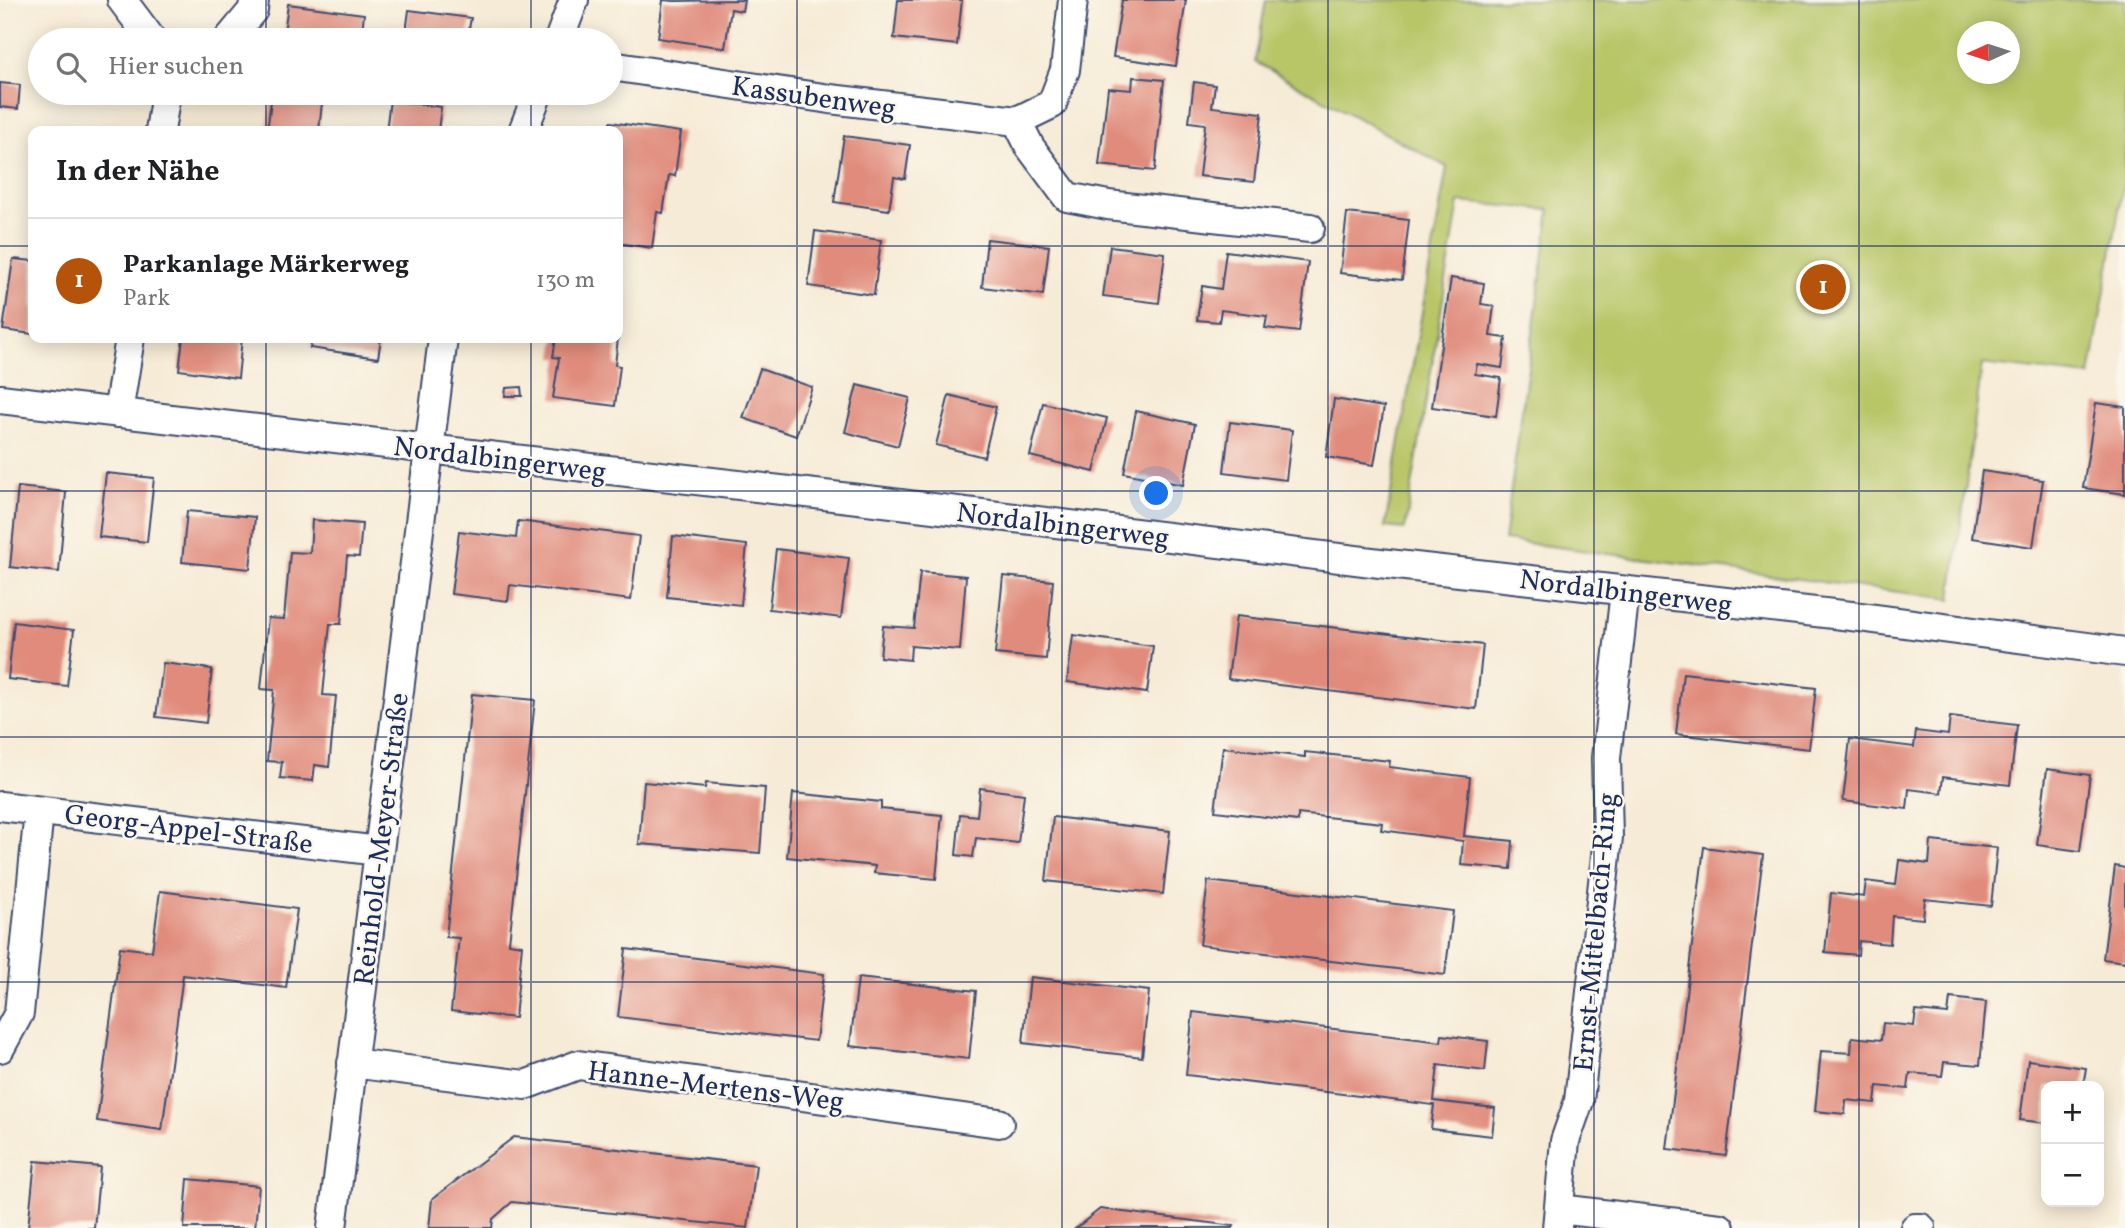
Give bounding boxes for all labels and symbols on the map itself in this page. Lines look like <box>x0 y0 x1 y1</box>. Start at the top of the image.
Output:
north arrow <box>1957 21 2020 84</box>
street label: Kassubenweg <box>729 68 898 129</box>
pin: 1 <box>1800 261 1846 313</box>
street label: Nordalbingerweg <box>391 428 608 493</box>
your location <box>1139 476 1173 510</box>
street label: Nordalbingerweg <box>954 494 1171 559</box>
street label: Nordalbingerweg <box>1517 561 1734 626</box>
street label: Reinhold-Meyer-Straße <box>345 691 420 988</box>
street label: Ernst-Mittelbach-Ring <box>1565 791 1628 1073</box>
street label: Georg-Appel-Straße <box>62 796 315 865</box>
street label: Hanne-Mertens-Weg <box>585 1052 846 1123</box>

